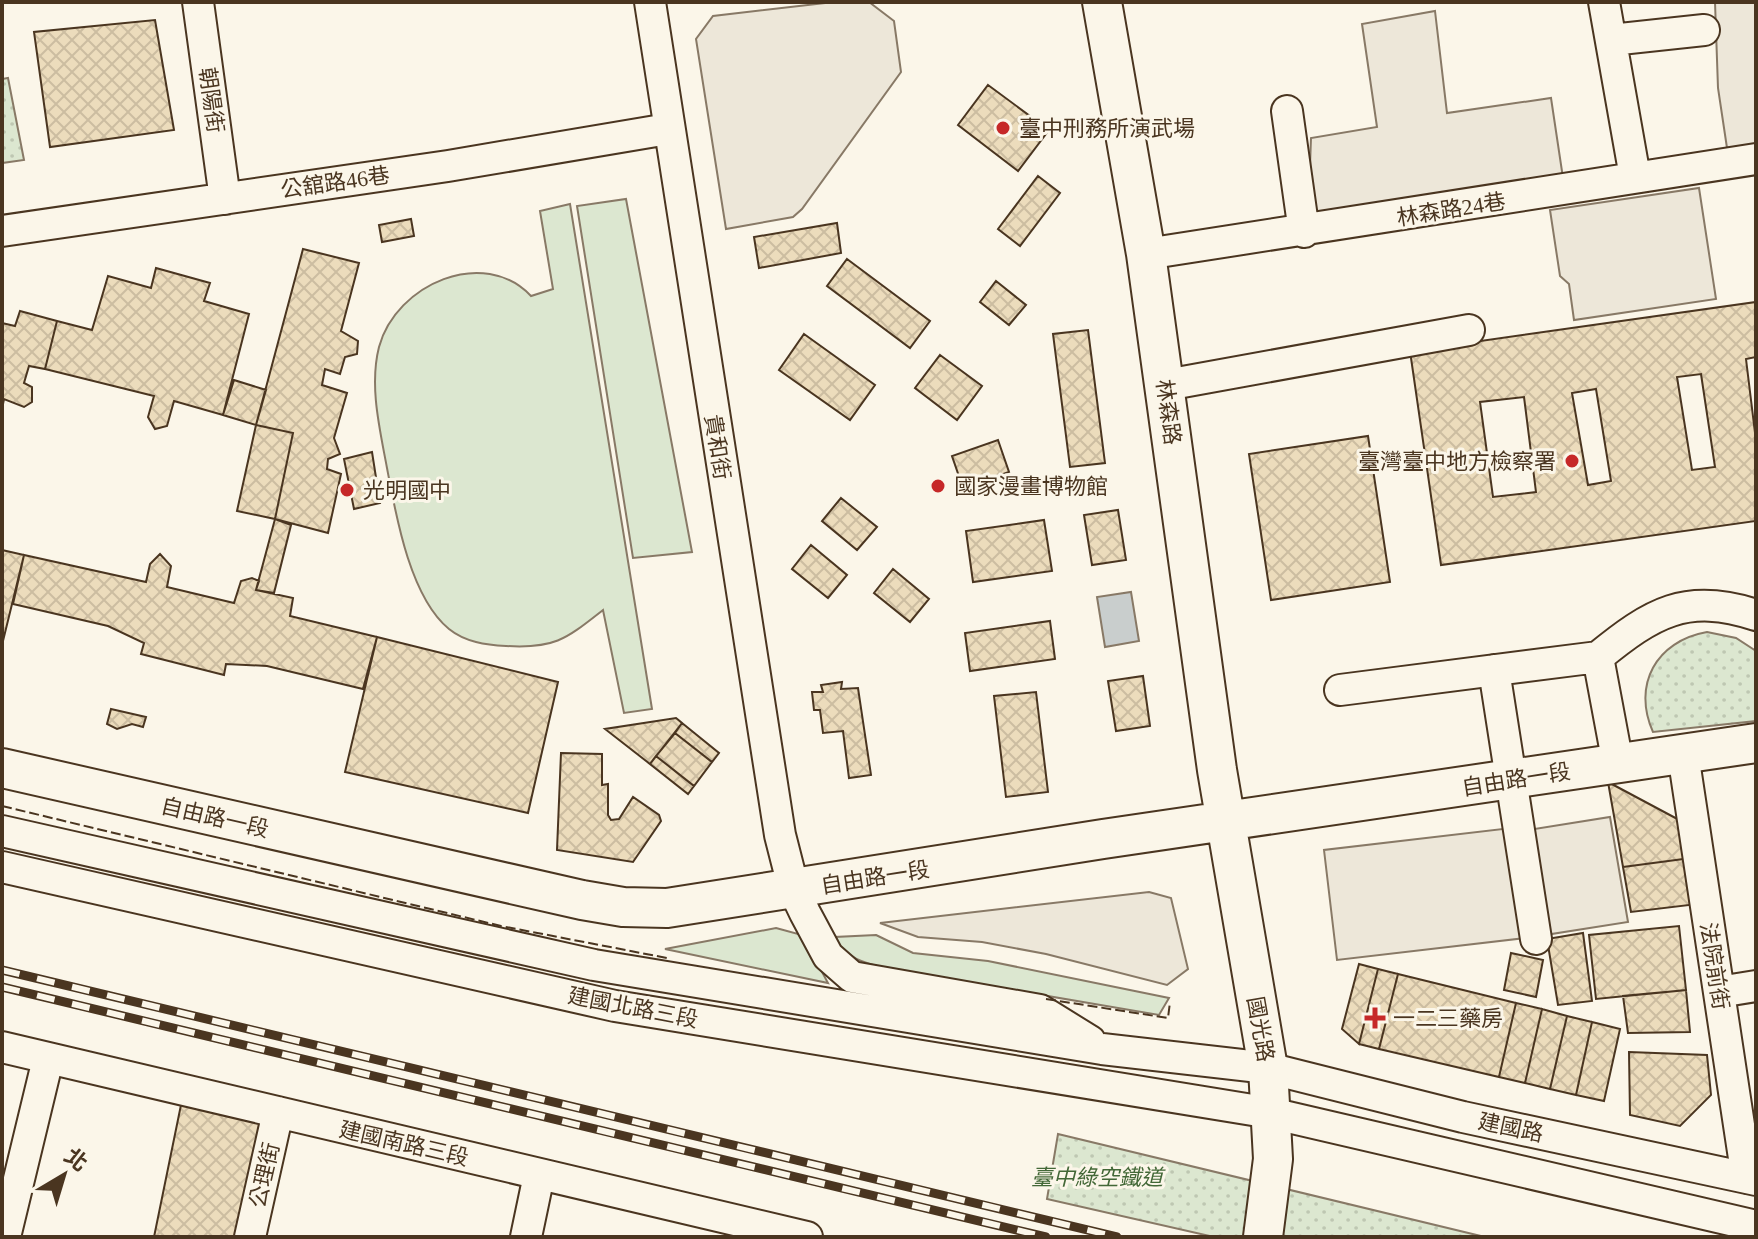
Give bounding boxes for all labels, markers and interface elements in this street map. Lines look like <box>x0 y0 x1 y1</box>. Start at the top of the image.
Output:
street label: 朝陽街 <box>195 66 228 134</box>
place label: 臺中刑務所演武場 <box>1019 116 1195 141</box>
marker: 臺中刑務所演武場 <box>994 119 1012 137</box>
street label: 公舘路46巷 <box>279 162 391 203</box>
street label: 林森路24巷 <box>1395 189 1507 230</box>
street label: 林森路 <box>1152 378 1185 446</box>
street label: 貴和街 <box>700 413 735 482</box>
place label: 臺灣臺中地方檢察署 <box>1358 449 1556 474</box>
marker: 臺灣臺中地方檢察署 <box>1563 452 1581 470</box>
place label: 國家漫畫博物館 <box>954 474 1108 499</box>
marker: 國家漫畫博物館 <box>929 477 947 495</box>
place label: 光明國中 <box>363 478 451 503</box>
marker: 光明國中 <box>338 481 356 499</box>
street label: 自由路一段 <box>1460 759 1572 800</box>
street label: 自由路一段 <box>158 793 271 842</box>
street label: 自由路一段 <box>819 857 931 898</box>
street label: 法院前街 <box>1695 921 1734 1011</box>
street label: 建國北路三段 <box>566 983 700 1032</box>
street label: 國光路 <box>1242 994 1279 1064</box>
place label: 一二三藥房 <box>1393 1006 1503 1031</box>
marker: 一二三藥房 <box>1364 1007 1386 1029</box>
street label: 建國路 <box>1476 1108 1546 1147</box>
street label: 建國南路三段 <box>337 1116 471 1171</box>
north arrow <box>24 1135 104 1215</box>
street label: 公理街 <box>245 1140 284 1210</box>
text: 北 <box>60 1143 92 1176</box>
park label: 臺中綠空鐵道 <box>1031 1165 1166 1190</box>

